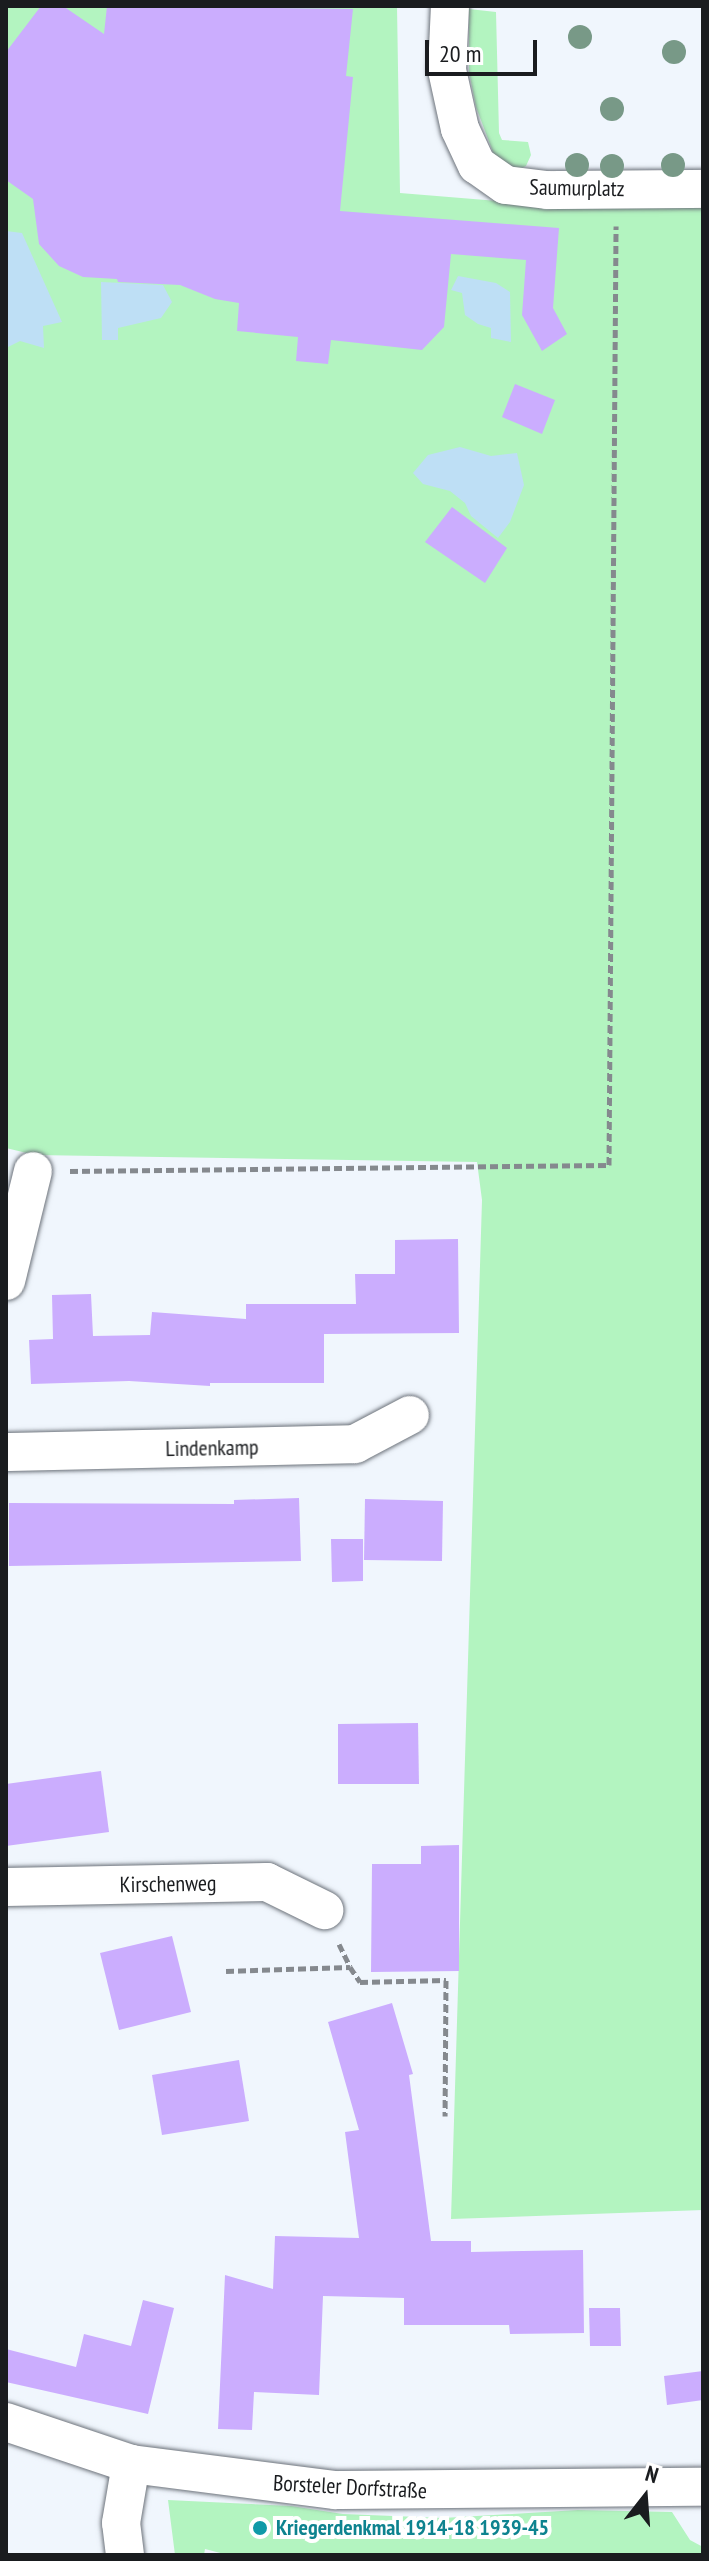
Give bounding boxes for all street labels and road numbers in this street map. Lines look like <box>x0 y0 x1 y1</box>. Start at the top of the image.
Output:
street label: Saumurplatz <box>529 174 625 202</box>
street label: Lindenkamp <box>165 1434 259 1462</box>
street label: Kirschenweg <box>120 1870 216 1898</box>
street label: Borsteler Dorfstraße <box>272 2470 428 2504</box>

